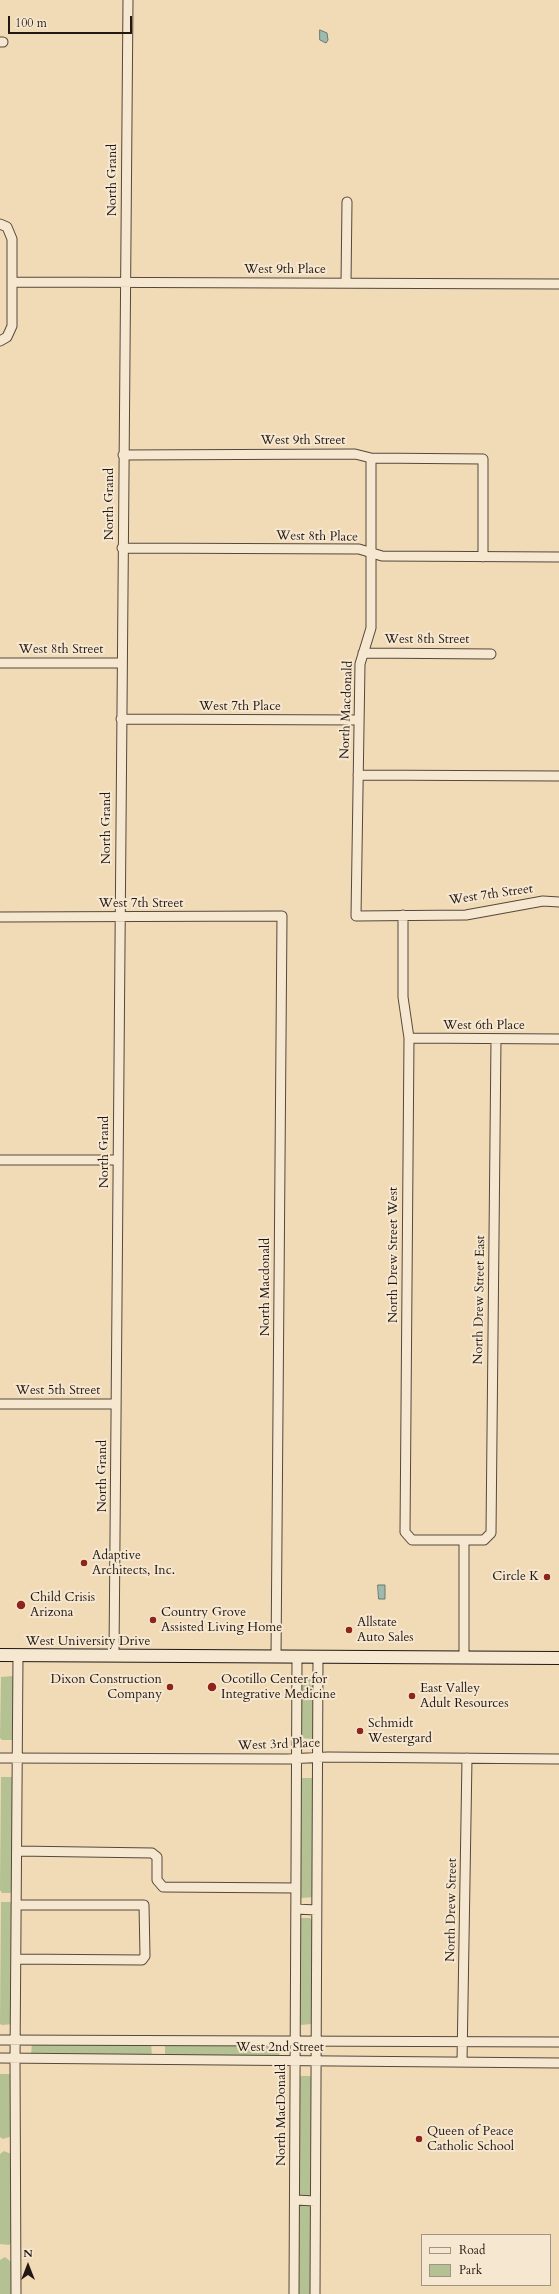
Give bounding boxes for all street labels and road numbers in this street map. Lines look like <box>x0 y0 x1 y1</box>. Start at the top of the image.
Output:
street label: North Grand <box>105 144 121 216</box>
street label: West 9th Place <box>244 262 326 278</box>
street label: West 9th Street <box>261 433 345 449</box>
street label: North Grand <box>102 468 118 540</box>
street label: West 8th Place <box>276 528 358 546</box>
street label: West 8th Street <box>385 632 469 648</box>
street label: West 8th Street <box>19 642 103 658</box>
street label: North Macdonald <box>337 660 357 760</box>
street label: West 7th Place <box>199 699 281 715</box>
street label: North Grand <box>99 792 115 864</box>
street label: West 7th Street <box>448 881 534 909</box>
street label: West 7th Street <box>99 896 183 912</box>
street label: West 6th Place <box>443 1018 525 1034</box>
street label: North Grand <box>97 1116 113 1188</box>
street label: North Drew Street West <box>386 1187 402 1323</box>
street label: North Drew Street East <box>471 1235 489 1365</box>
street label: North Macdonald <box>258 1238 274 1336</box>
street label: West 5th Street <box>16 1383 100 1399</box>
street label: North Grand <box>95 1440 111 1512</box>
street label: West University Drive <box>26 1634 150 1650</box>
street label: West 3rd Place <box>238 1736 320 1754</box>
street label: North Drew Street <box>443 1858 461 1962</box>
street label: West 2nd Street <box>236 2040 324 2056</box>
street label: North MacDonald <box>274 2064 290 2166</box>

